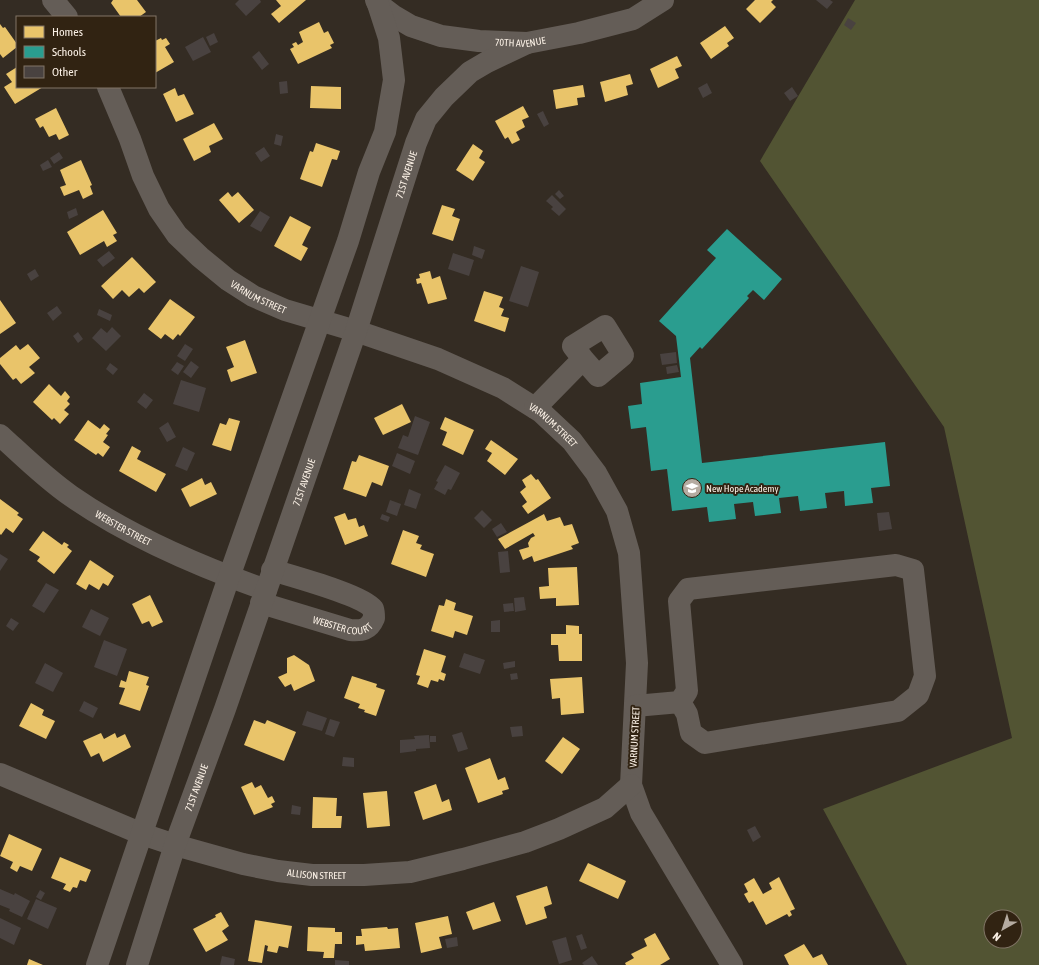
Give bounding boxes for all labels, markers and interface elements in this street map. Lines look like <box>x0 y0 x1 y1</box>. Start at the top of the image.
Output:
legend <box>16 16 156 88</box>
text: Homes <box>52 25 83 39</box>
street label: 70TH AVENUE <box>495 34 547 49</box>
text: Schools <box>52 45 86 59</box>
text: Other <box>52 65 78 79</box>
street label: 71ST AVENUE <box>394 149 419 200</box>
street label: VARNUM STREET <box>229 278 288 316</box>
street label: VARNUM STREET <box>527 401 580 450</box>
street label: 71ST AVENUE <box>291 456 318 507</box>
school or university icon: New Hope Academy <box>681 477 703 499</box>
place label: New Hope Academy <box>706 483 779 494</box>
street label: WEBSTER STREET <box>93 508 153 548</box>
street label: WEBSTER COURT <box>311 614 375 636</box>
street label: VARNUM STREET <box>627 706 642 768</box>
street label: 71ST AVENUE <box>183 762 210 813</box>
street label: ALLISON STREET <box>286 867 347 881</box>
north arrow <box>983 909 1023 949</box>
text: N <box>990 930 1003 943</box>

